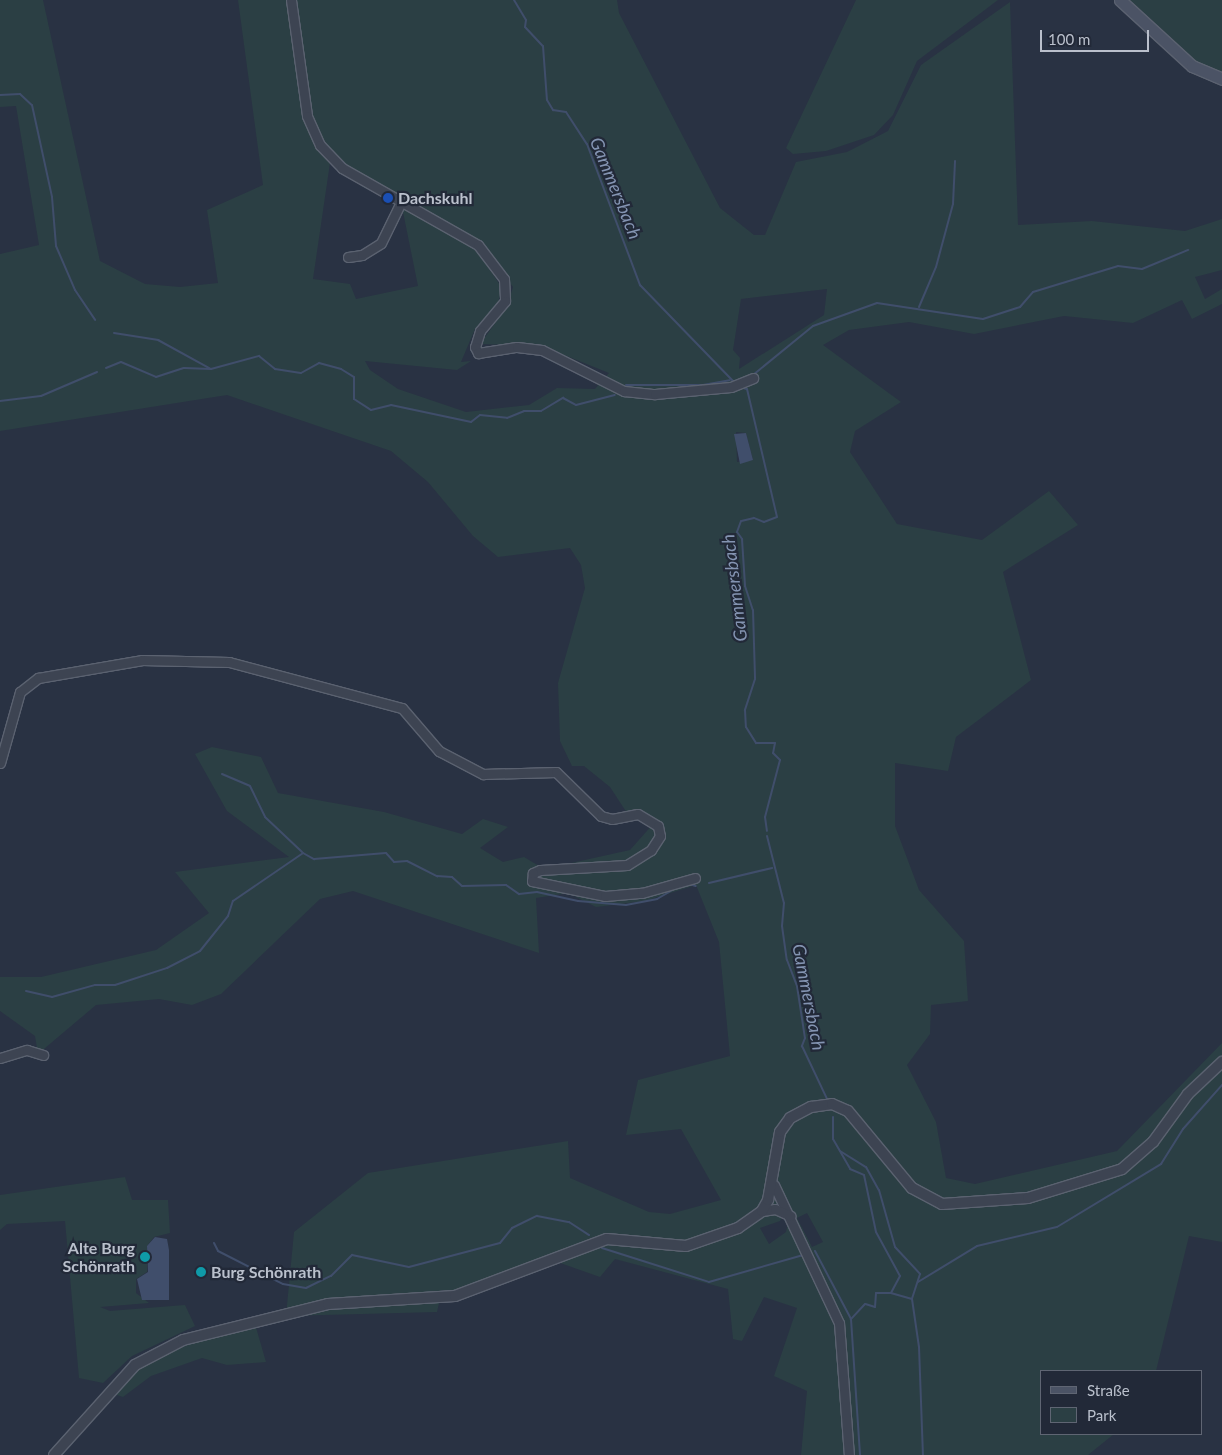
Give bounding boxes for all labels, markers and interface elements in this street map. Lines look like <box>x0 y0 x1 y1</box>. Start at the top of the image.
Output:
scale bar <box>1042 20 1151 52</box>
text: 100 m <box>1048 30 1090 48</box>
water label: Gammersbach <box>586 134 646 242</box>
place label: Dachskuhl <box>398 188 472 208</box>
marker: Dachskuhl <box>382 192 394 204</box>
water label: Gammersbach <box>717 533 751 643</box>
water label: Gammersbach <box>788 942 830 1052</box>
place label: Alte Burg Schönrath <box>62 1238 135 1276</box>
marker: Alte Burg Schönrath <box>139 1251 151 1263</box>
place label: Burg Schönrath <box>211 1262 321 1282</box>
marker: Burg Schönrath <box>195 1266 207 1278</box>
legend <box>1040 1370 1202 1435</box>
text: Straße <box>1087 1381 1130 1399</box>
text: Park <box>1087 1406 1116 1424</box>

